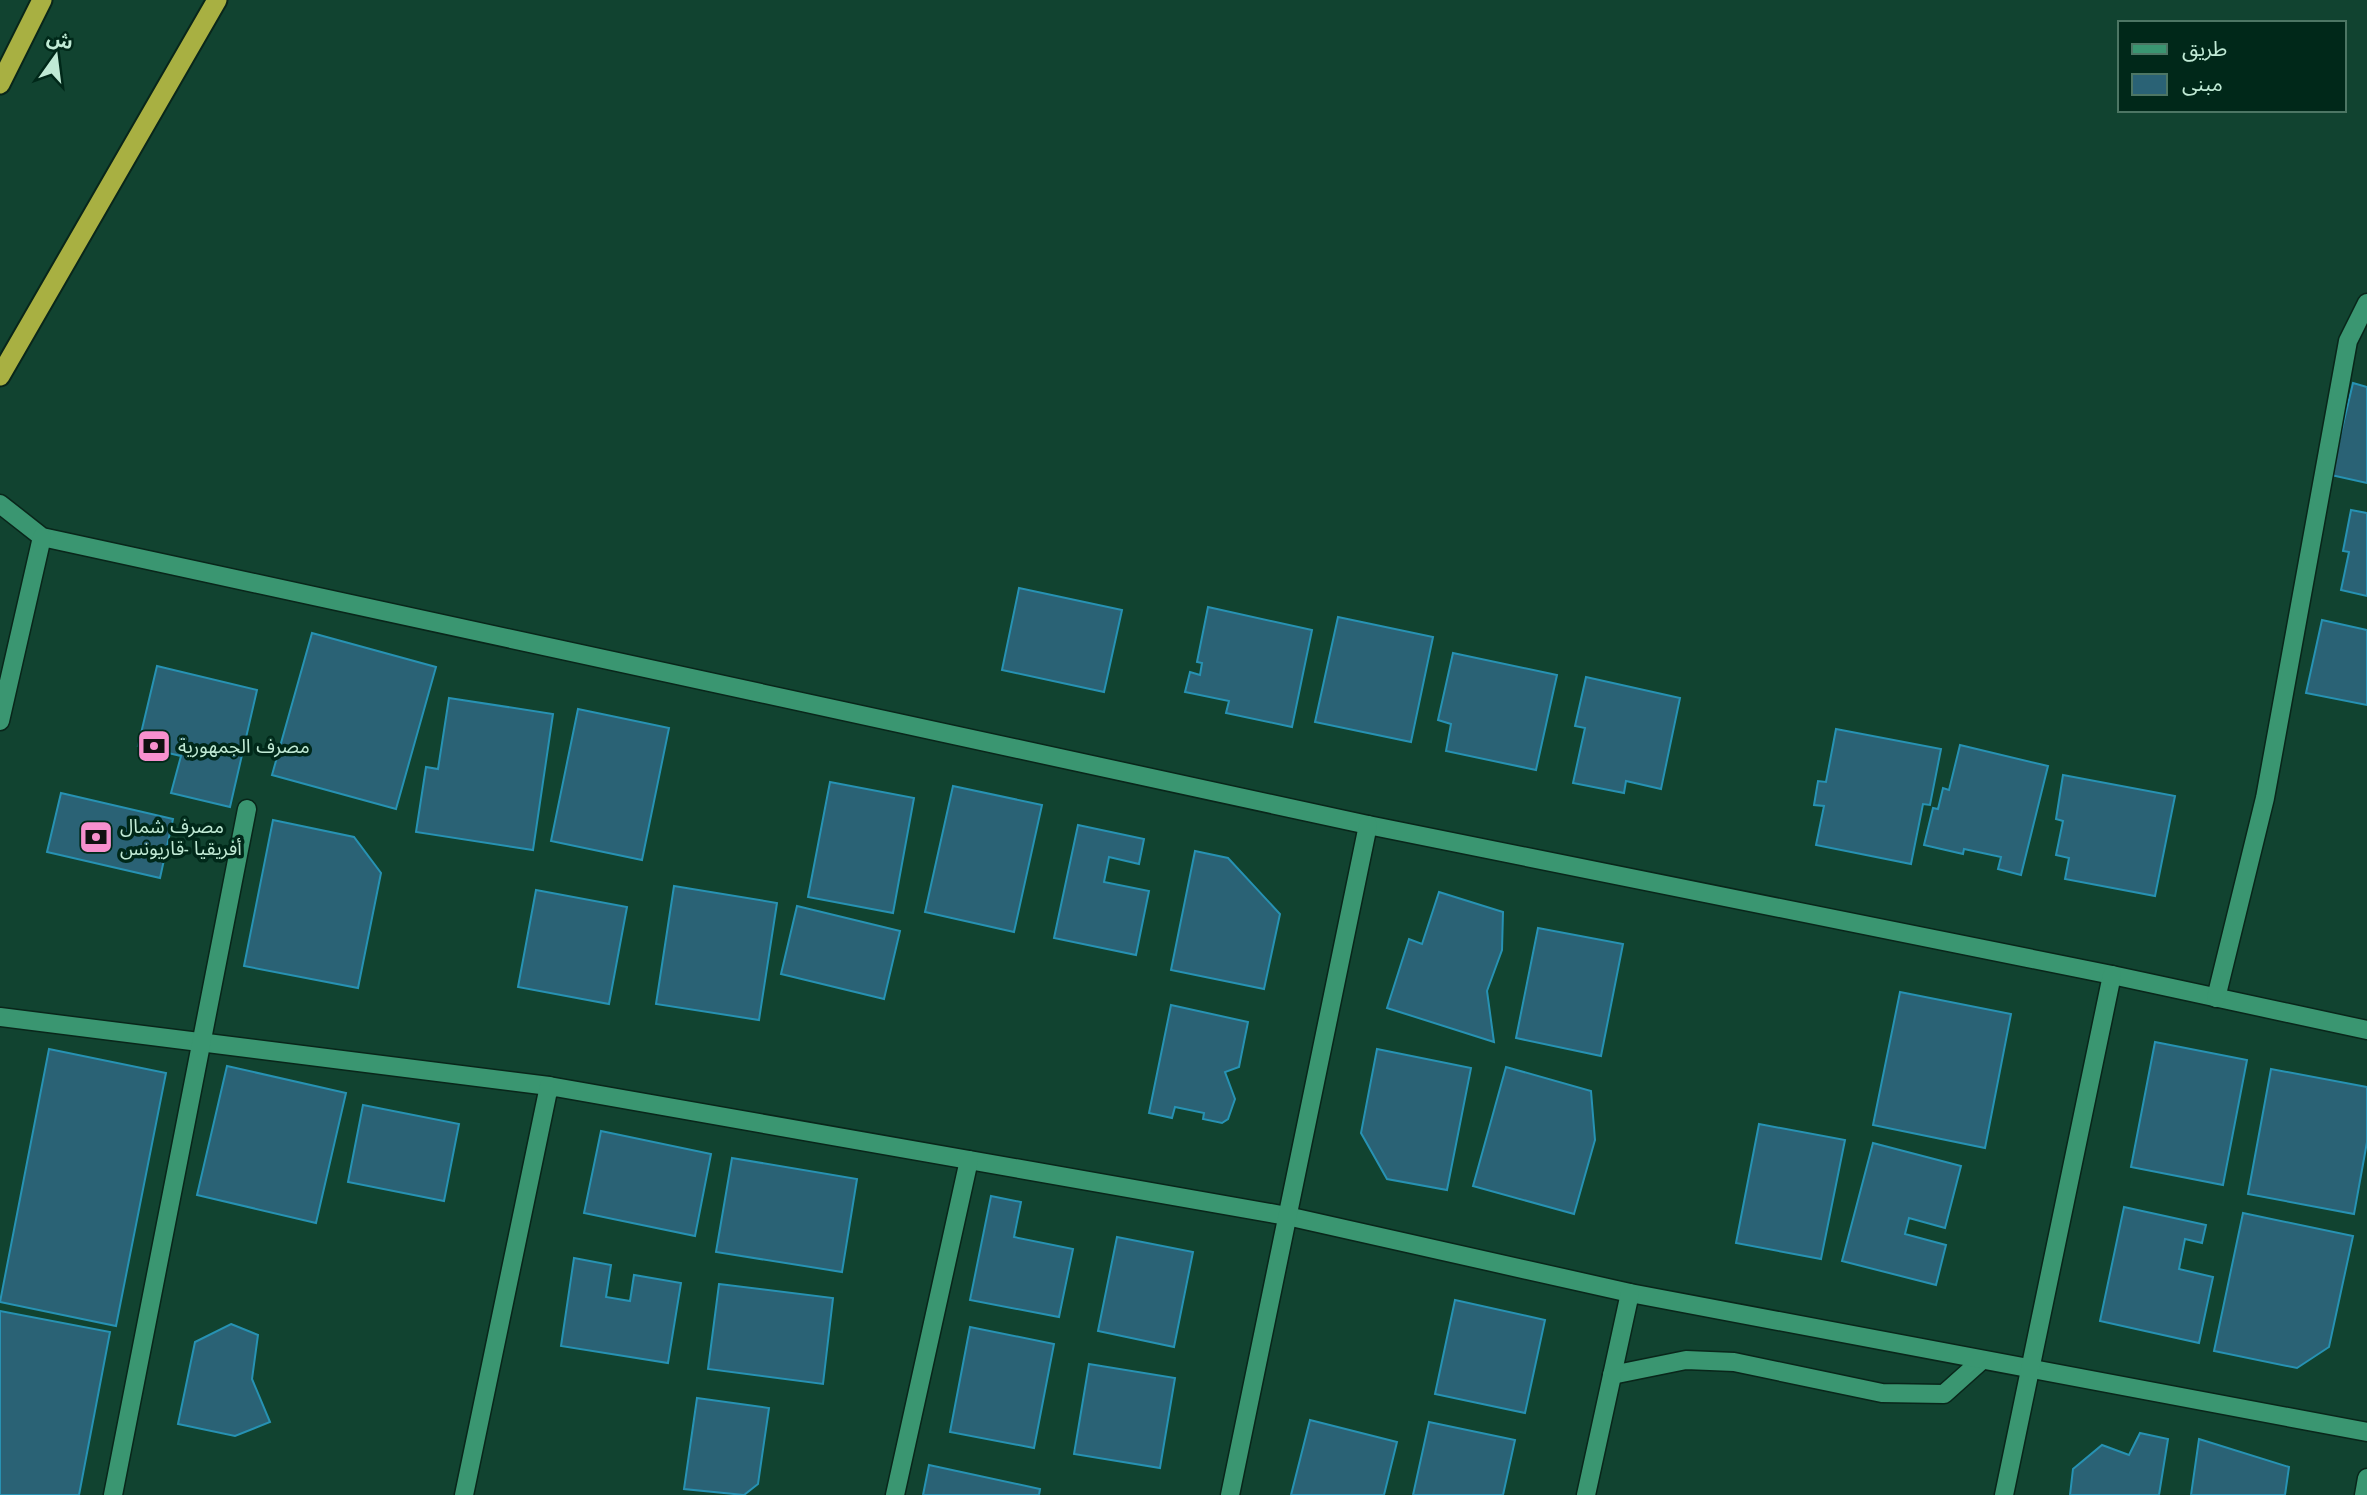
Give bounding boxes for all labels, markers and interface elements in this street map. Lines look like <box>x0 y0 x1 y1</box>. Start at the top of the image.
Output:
north arrow <box>21 21 91 91</box>
legend <box>2118 21 2346 112</box>
text: ش <box>44 24 76 56</box>
text: طريق <box>2182 34 2227 64</box>
text: مبنى <box>2182 69 2223 99</box>
bank icon: مصرف الجمهورية <box>135 727 173 765</box>
place label: مصرف الجمهورية <box>178 733 310 760</box>
place label: مصرف شمال أفريقيا -قاريونس <box>120 813 242 862</box>
bank icon: مصرف شمال أفريقيا -قاريونس <box>77 818 115 856</box>

